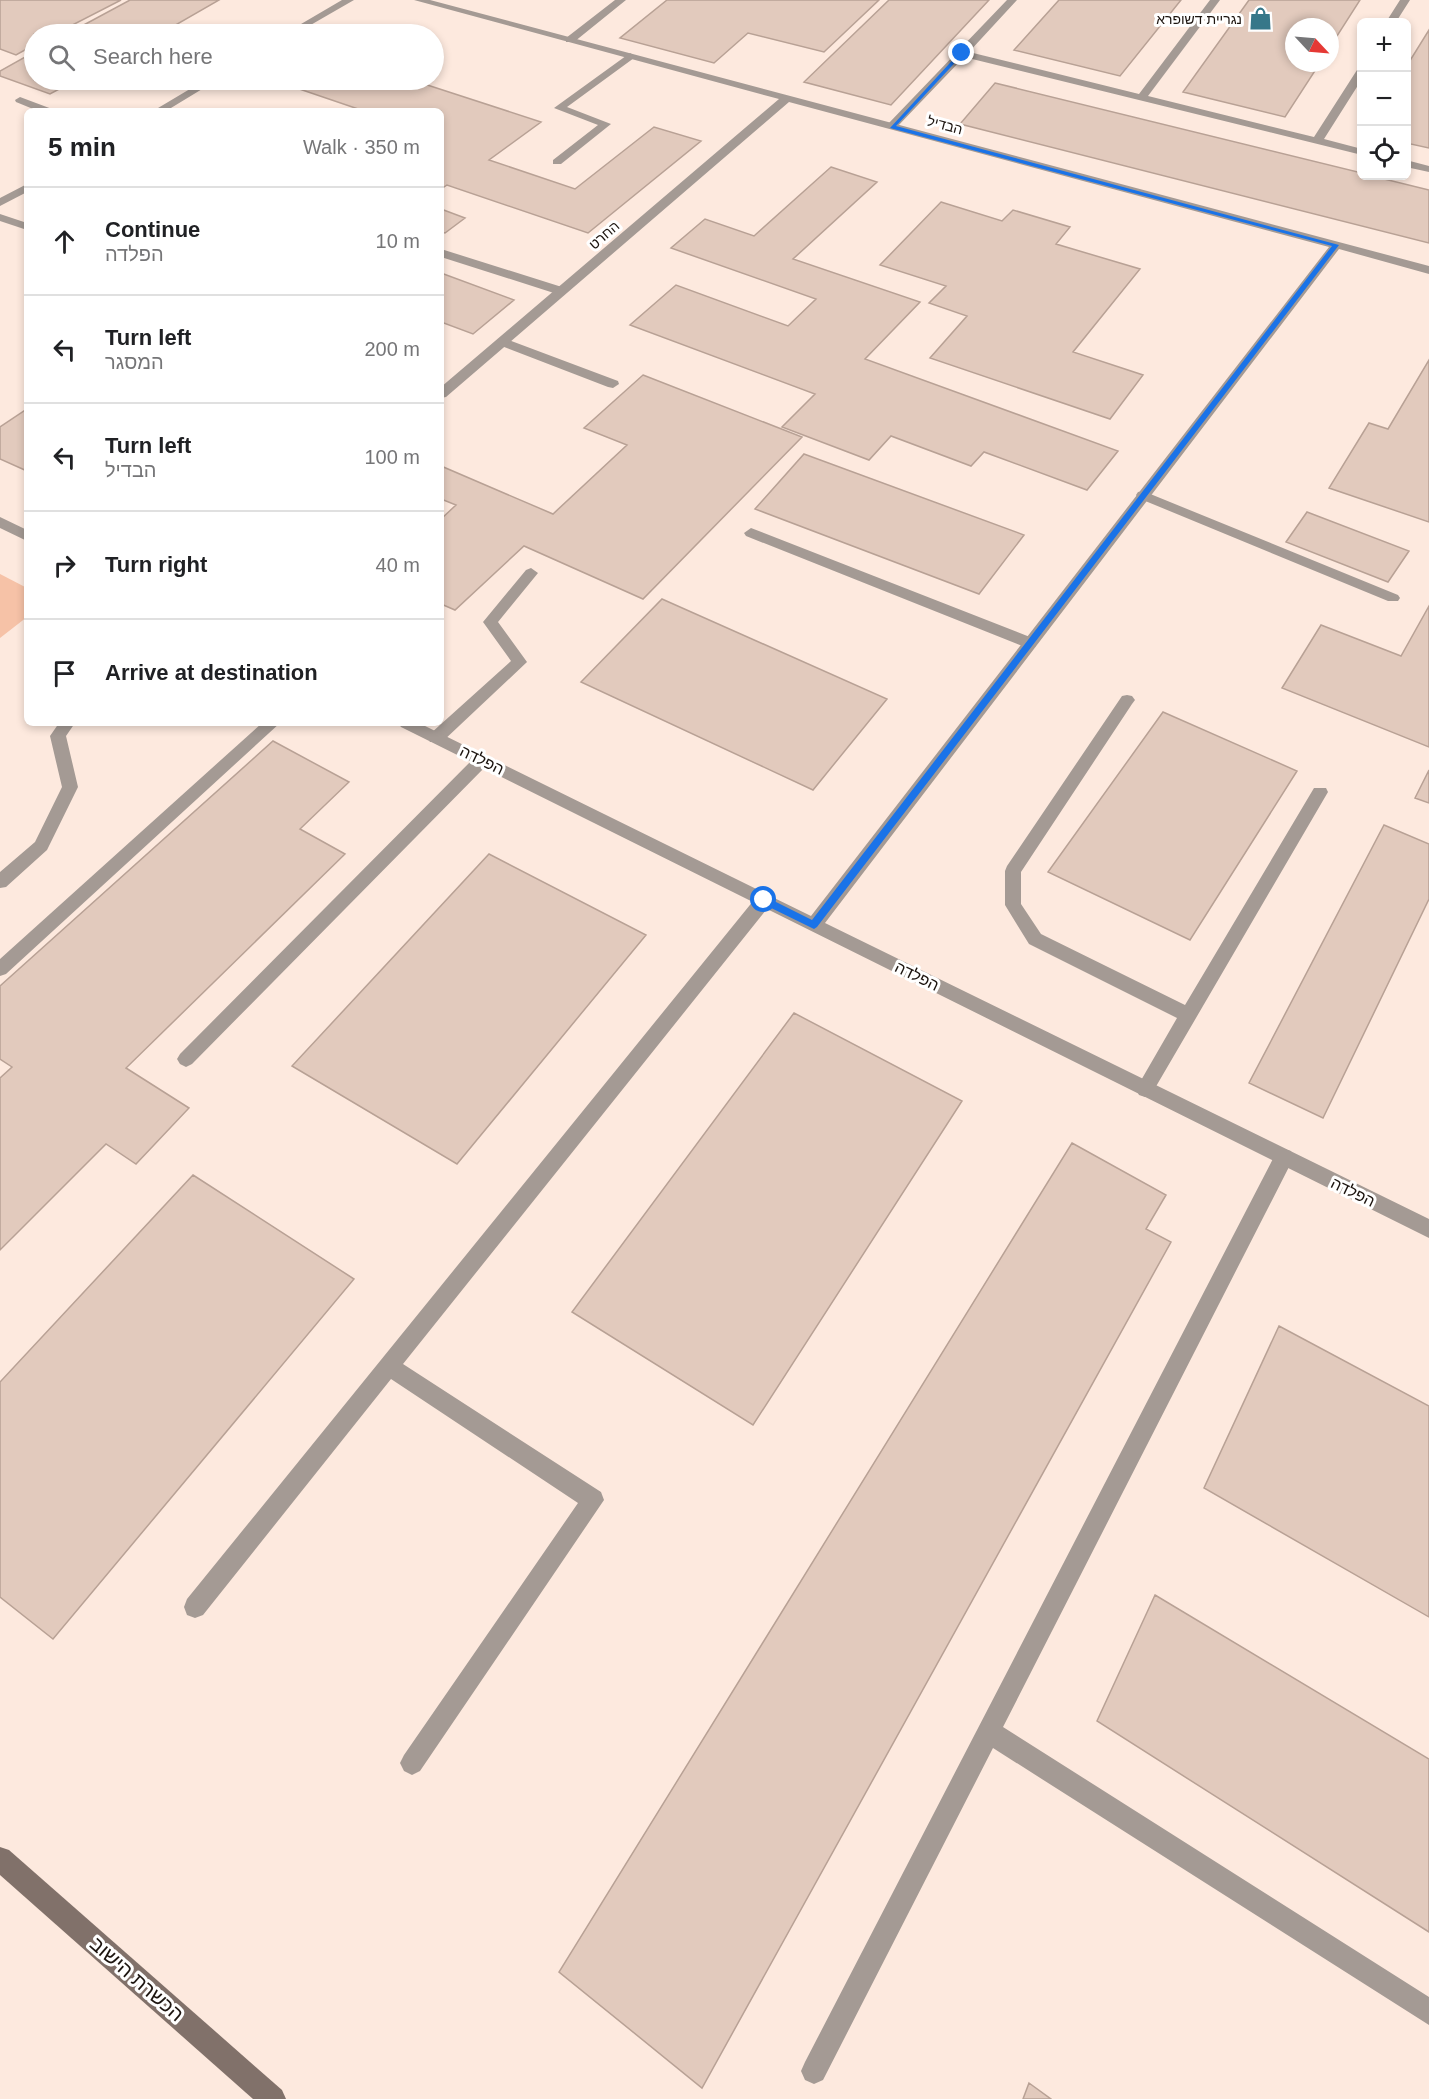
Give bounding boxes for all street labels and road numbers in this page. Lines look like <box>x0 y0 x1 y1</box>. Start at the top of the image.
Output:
street label: הבדיל <box>926 113 964 137</box>
street label: החרט <box>586 218 622 252</box>
street label: הפלדה <box>457 742 507 778</box>
street label: הפלדה <box>892 958 942 994</box>
street label: הפלדה <box>1328 1174 1378 1210</box>
street label: הכשרת הישוב <box>86 1932 188 2026</box>

